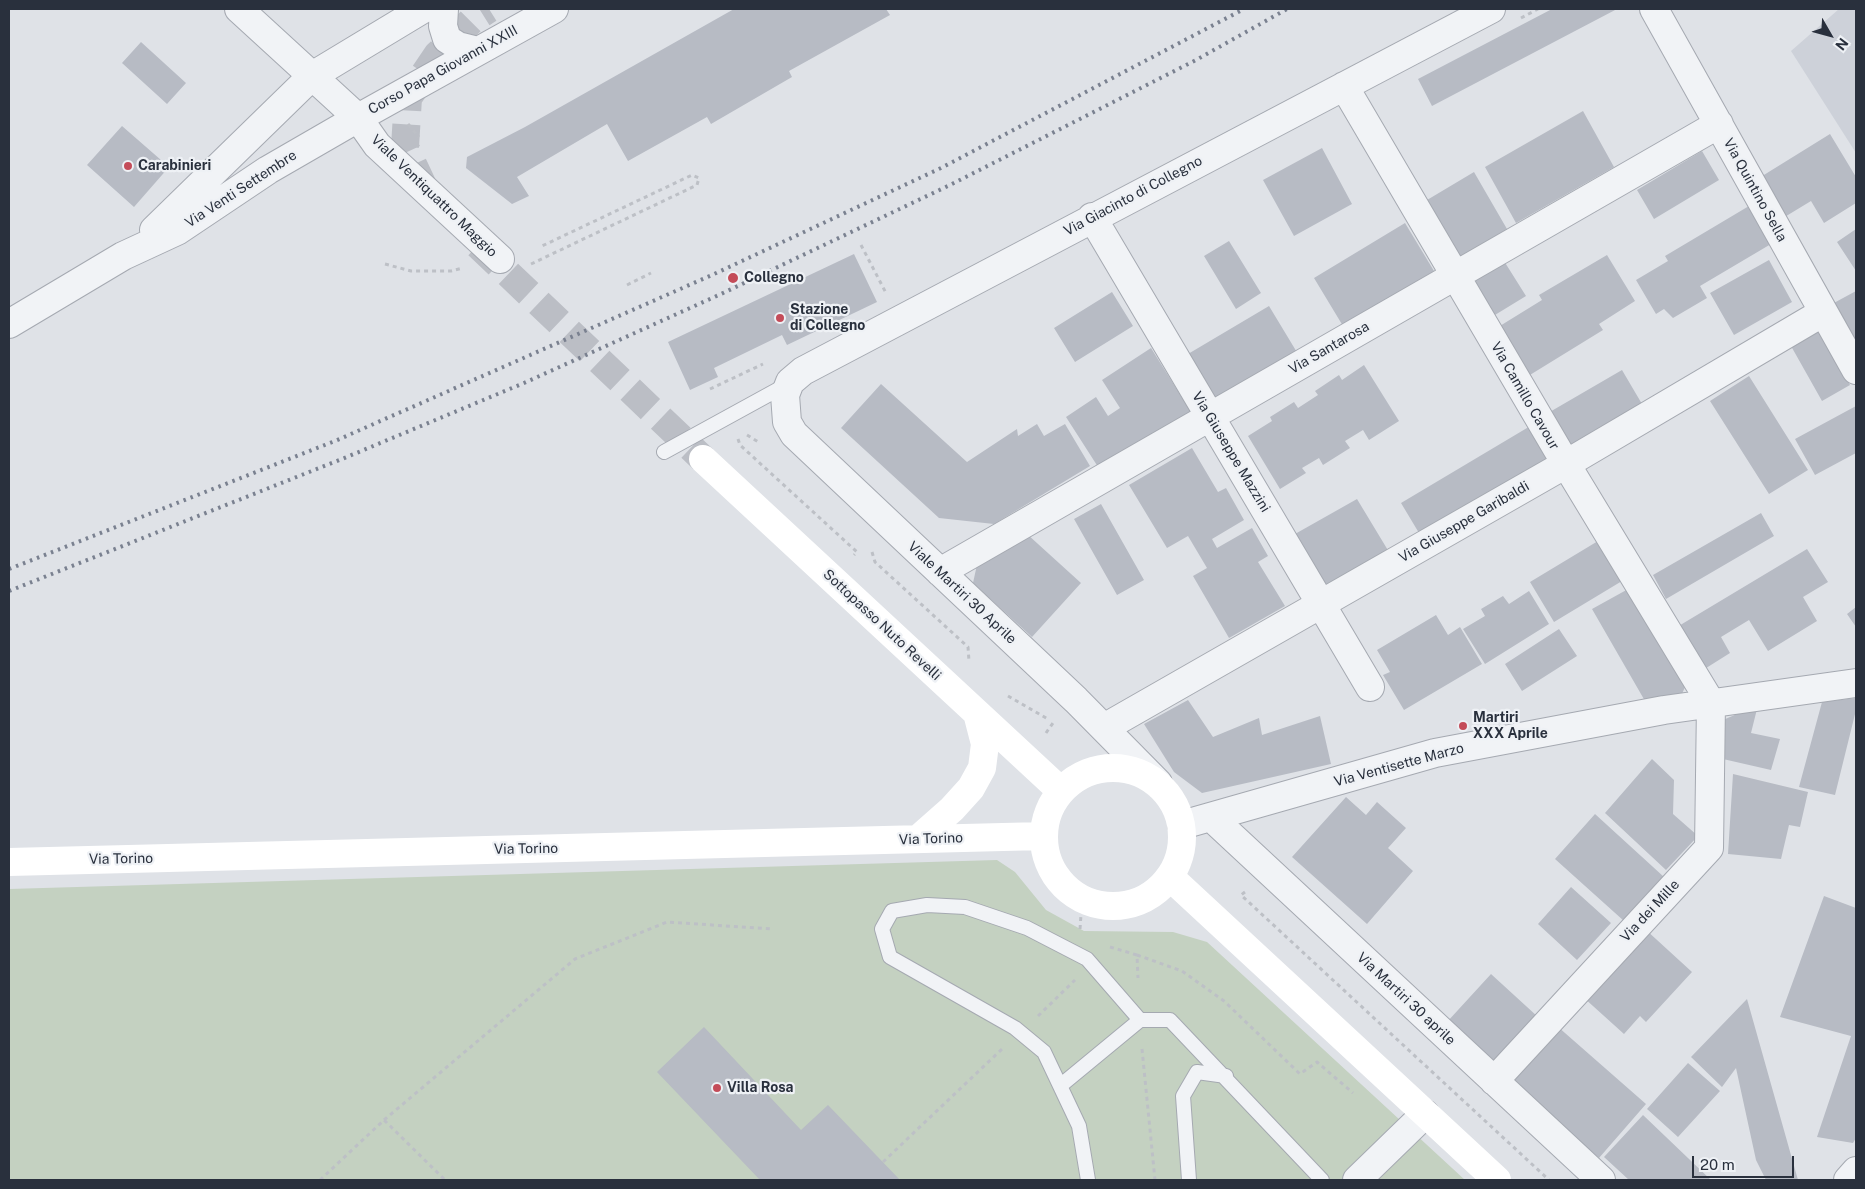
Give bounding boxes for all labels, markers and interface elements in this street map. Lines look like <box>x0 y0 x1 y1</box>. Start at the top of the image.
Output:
north arrow <box>1805 10 1855 60</box>
street label: Corso Papa Giovanni XXIII <box>365 22 521 118</box>
text: N <box>1832 35 1852 53</box>
street label: Viale Ventiquattro Maggio <box>367 131 501 261</box>
street label: Via Quintino Sella <box>1720 135 1790 245</box>
street label: Via Venti Settembre <box>182 147 300 231</box>
street label: Via Giacinto di Collegno <box>1061 152 1205 240</box>
place label: Carabinieri <box>138 158 211 174</box>
marker: Carabinieri <box>122 160 134 172</box>
place label: Collegno <box>744 270 804 286</box>
marker: Collegno <box>726 271 740 285</box>
place label: Stazione di Collegno <box>790 302 865 334</box>
marker: Stazione di Collegno <box>774 312 786 324</box>
street label: Via Santarosa <box>1286 318 1372 378</box>
street label: Via Camillo Cavour <box>1487 339 1563 453</box>
street label: Via Giuseppe Mazzini <box>1188 389 1274 515</box>
street label: Via Giuseppe Garibaldi <box>1396 478 1532 566</box>
street label: Viale Martiri 30 Aprile <box>904 538 1020 648</box>
street label: Sottopasso Nuto Revelli <box>820 566 944 684</box>
place label: Martiri XXX Aprile <box>1473 710 1548 742</box>
marker: Martiri XXX Aprile <box>1457 720 1469 732</box>
street label: Via Ventisette Marzo <box>1332 740 1466 790</box>
street label: Via Torino <box>899 829 963 849</box>
street label: Via Torino <box>494 840 558 858</box>
street label: Via Torino <box>89 850 153 868</box>
street label: Via dei Mille <box>1617 876 1683 946</box>
street label: Via Martiri 30 aprile <box>1353 949 1459 1049</box>
place label: Villa Rosa <box>727 1080 794 1096</box>
marker: Villa Rosa <box>711 1082 723 1094</box>
scale bar <box>1695 1146 1798 1178</box>
text: 20 m <box>1700 1156 1735 1173</box>

